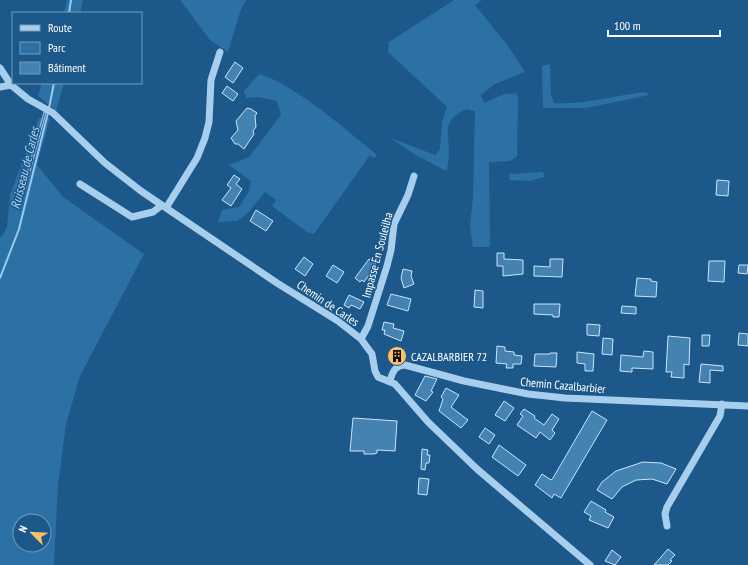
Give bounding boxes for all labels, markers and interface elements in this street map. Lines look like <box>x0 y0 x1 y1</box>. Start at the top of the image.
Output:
legend <box>12 12 142 84</box>
scale bar <box>608 12 720 38</box>
text: 100 m <box>614 18 641 33</box>
text: Route <box>48 20 72 35</box>
text: Parc <box>48 40 66 55</box>
text: Bâtiment <box>48 60 86 75</box>
water label: Ruisseau de Carles <box>7 124 44 211</box>
street label: Impasse En Souleilha <box>358 210 396 299</box>
street label: Chemin de Carles <box>294 277 362 329</box>
building icon: CAZALBARBIER 72 <box>386 345 408 367</box>
place label: CAZALBARBIER 72 <box>411 349 487 364</box>
street label: Chemin Cazalbarbier <box>520 374 607 396</box>
north arrow <box>12 513 52 553</box>
text: N <box>15 523 30 534</box>

